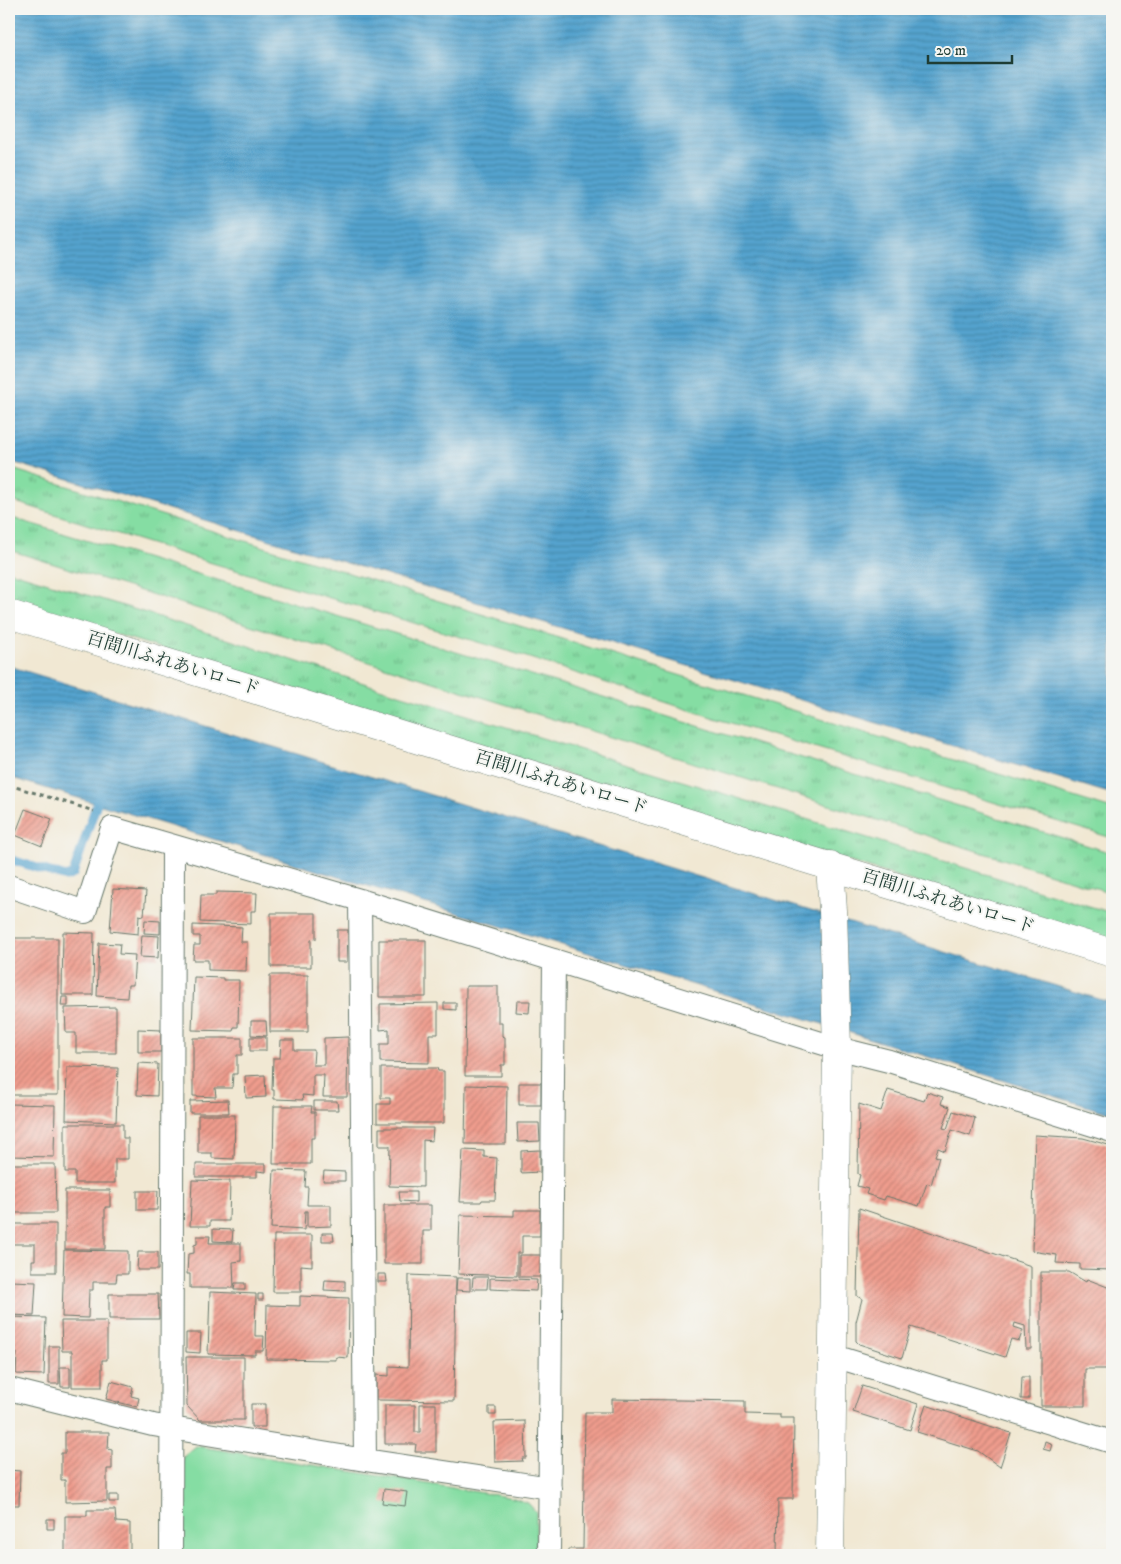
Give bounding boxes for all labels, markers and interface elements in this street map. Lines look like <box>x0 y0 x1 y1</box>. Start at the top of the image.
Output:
scale bar <box>928 32 1012 64</box>
text: 20 m <box>936 41 966 60</box>
street label: 百間川ふれあいロード <box>84 627 262 701</box>
street label: 百間川ふれあいロード <box>472 746 650 820</box>
street label: 百間川ふれあいロード <box>859 865 1037 939</box>

